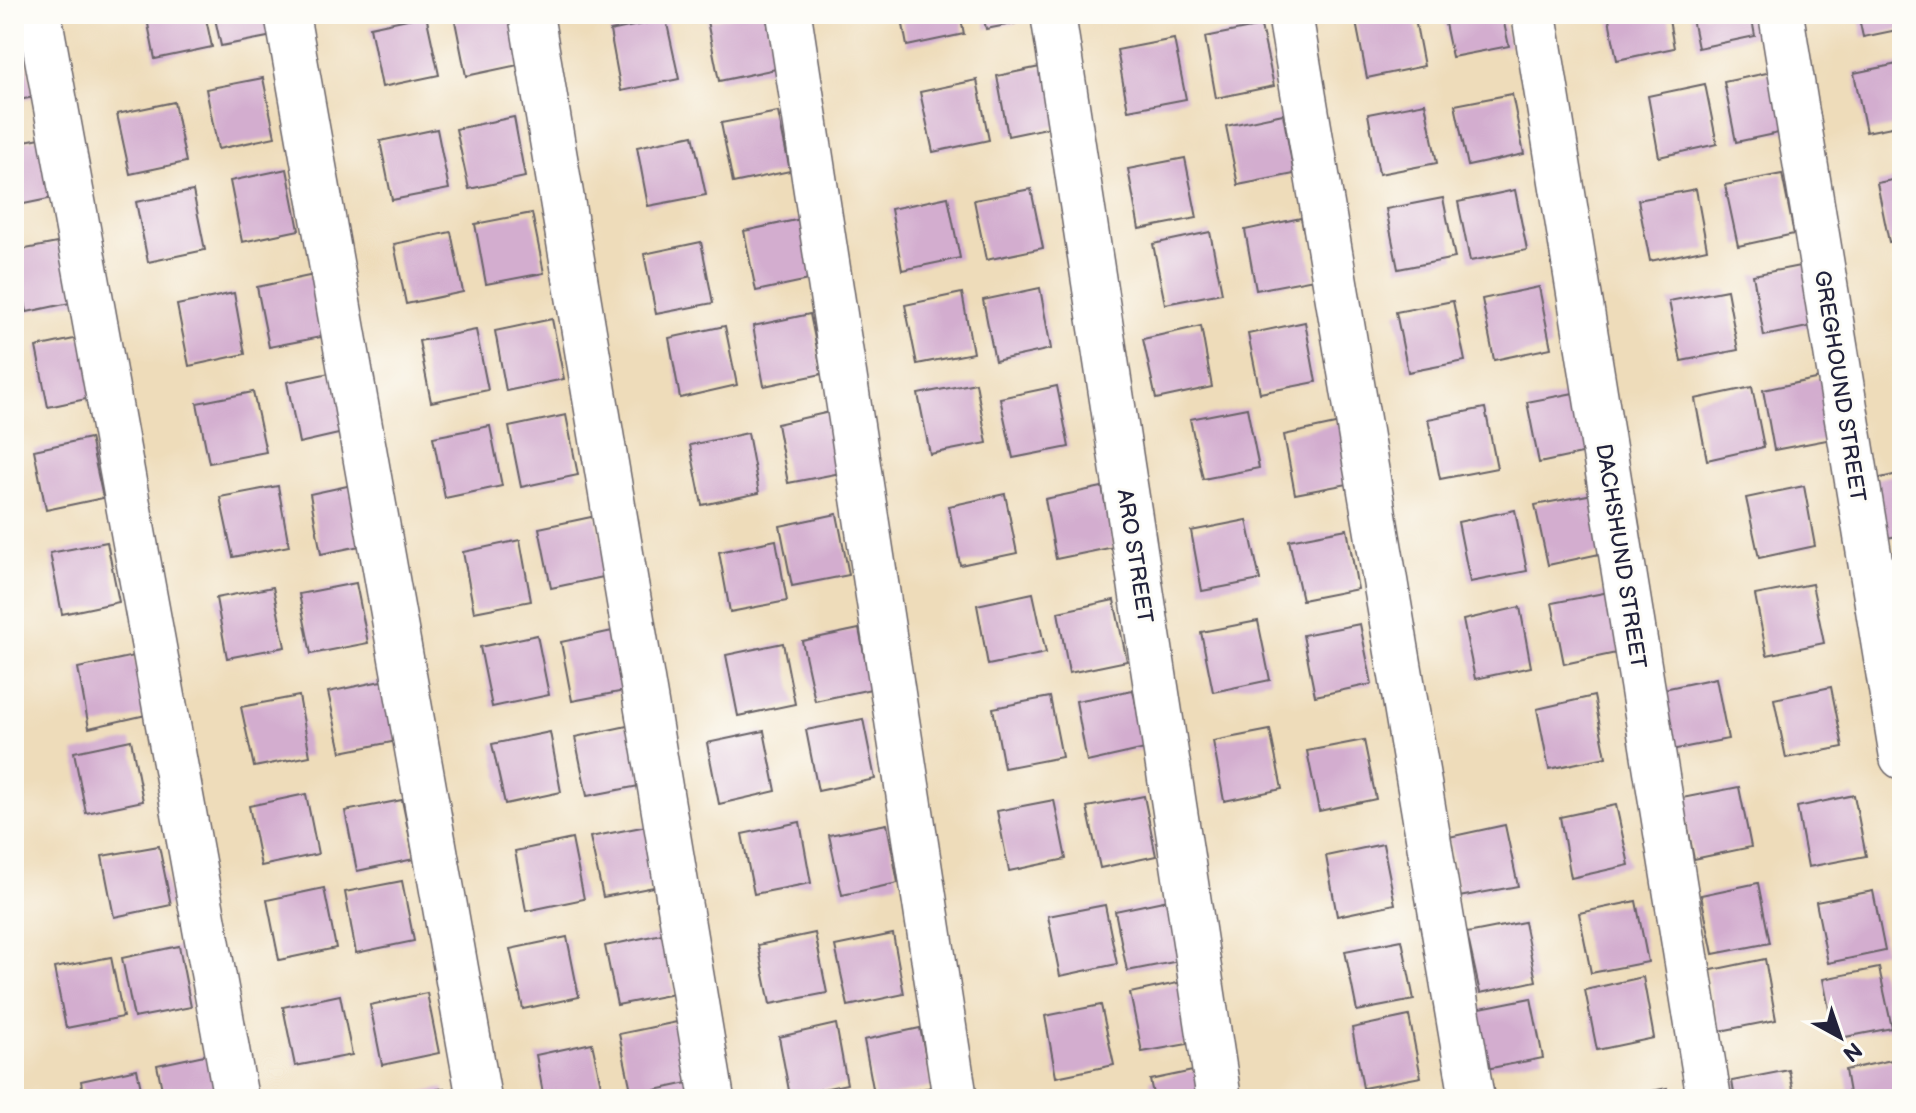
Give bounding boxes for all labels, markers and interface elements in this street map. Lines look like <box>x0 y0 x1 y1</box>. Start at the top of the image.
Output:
street label: GREGHOUND STREET <box>1808 269 1871 504</box>
street label: DACHSHUND STREET <box>1589 442 1652 671</box>
street label: ARO STREET <box>1111 487 1158 625</box>
north arrow <box>1800 997 1880 1077</box>
text: N <box>1837 1036 1867 1067</box>

